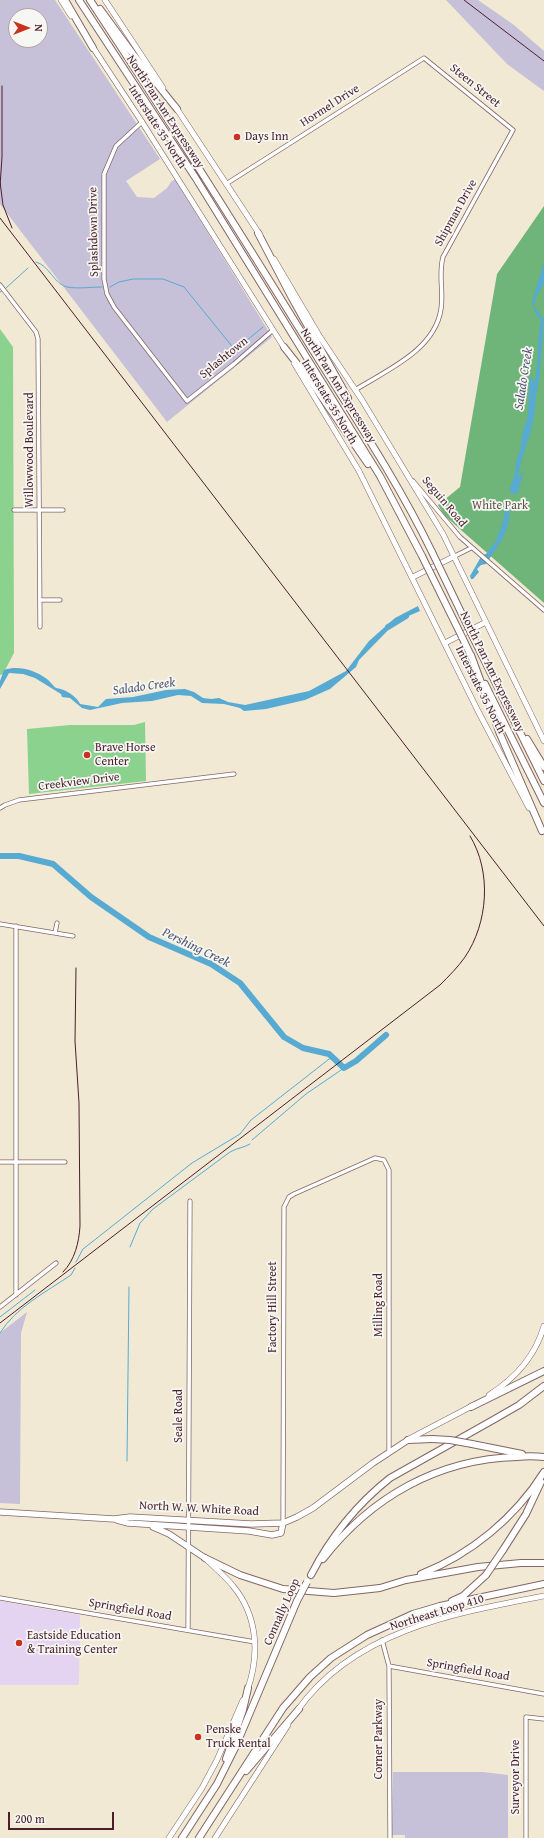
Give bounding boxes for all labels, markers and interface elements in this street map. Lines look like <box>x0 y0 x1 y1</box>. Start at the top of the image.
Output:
north arrow <box>8 8 48 48</box>
text: N <box>31 24 47 32</box>
street label: North Pan Am Expressway <box>123 53 207 171</box>
street label: Steen Street <box>447 61 503 111</box>
street label: Hormel Drive <box>298 82 362 130</box>
street label: Interstate 35 North <box>125 83 189 171</box>
place label: Days Inn <box>245 130 289 144</box>
marker: Days Inn <box>232 132 242 142</box>
street label: Shipman Drive <box>432 177 480 249</box>
street label: Splashdown Drive <box>86 187 102 277</box>
street label: North Pan Am Expressway <box>297 326 379 446</box>
street label: Splashtown <box>197 334 251 382</box>
water label: Salado Creek <box>511 347 537 411</box>
street label: Interstate 35 North <box>298 357 360 447</box>
street label: Willowwood Boulevard <box>23 392 37 508</box>
street label: Seguin Road <box>419 474 469 530</box>
park label: White Park <box>472 499 528 513</box>
street label: North Pan Am Expressway <box>457 609 527 735</box>
street label: Interstate 35 North <box>452 644 508 736</box>
water label: Salado Creek <box>112 675 176 699</box>
place label: Brave Horse Center <box>95 741 156 769</box>
marker: Brave Horse Center <box>82 750 92 760</box>
street label: Creekview Drive <box>38 770 120 794</box>
water label: Pershing Creek <box>160 925 232 971</box>
street label: Factory Hill Street <box>266 1261 280 1353</box>
street label: Milling Road <box>372 1273 386 1337</box>
street label: Seale Road <box>172 1389 186 1443</box>
street label: North W. W. White Road <box>139 1499 259 1519</box>
street label: Connally Loop <box>261 1576 303 1648</box>
street label: Northeast Loop 410 <box>388 1592 486 1634</box>
street label: Springfield Road <box>88 1596 172 1624</box>
place label: Eastside Education & Training Center <box>27 1629 121 1657</box>
marker: Eastside Education & Training Center <box>14 1638 24 1648</box>
street label: Springfield Road <box>426 1656 510 1684</box>
street label: Corner Parkway <box>372 1699 386 1779</box>
place label: Penske Truck Rental <box>206 1723 271 1751</box>
marker: Penske Truck Rental <box>193 1732 203 1742</box>
street label: Surveyor Drive <box>509 1740 523 1814</box>
scale bar <box>10 1804 116 1830</box>
text: 200 m <box>15 1810 45 1827</box>

